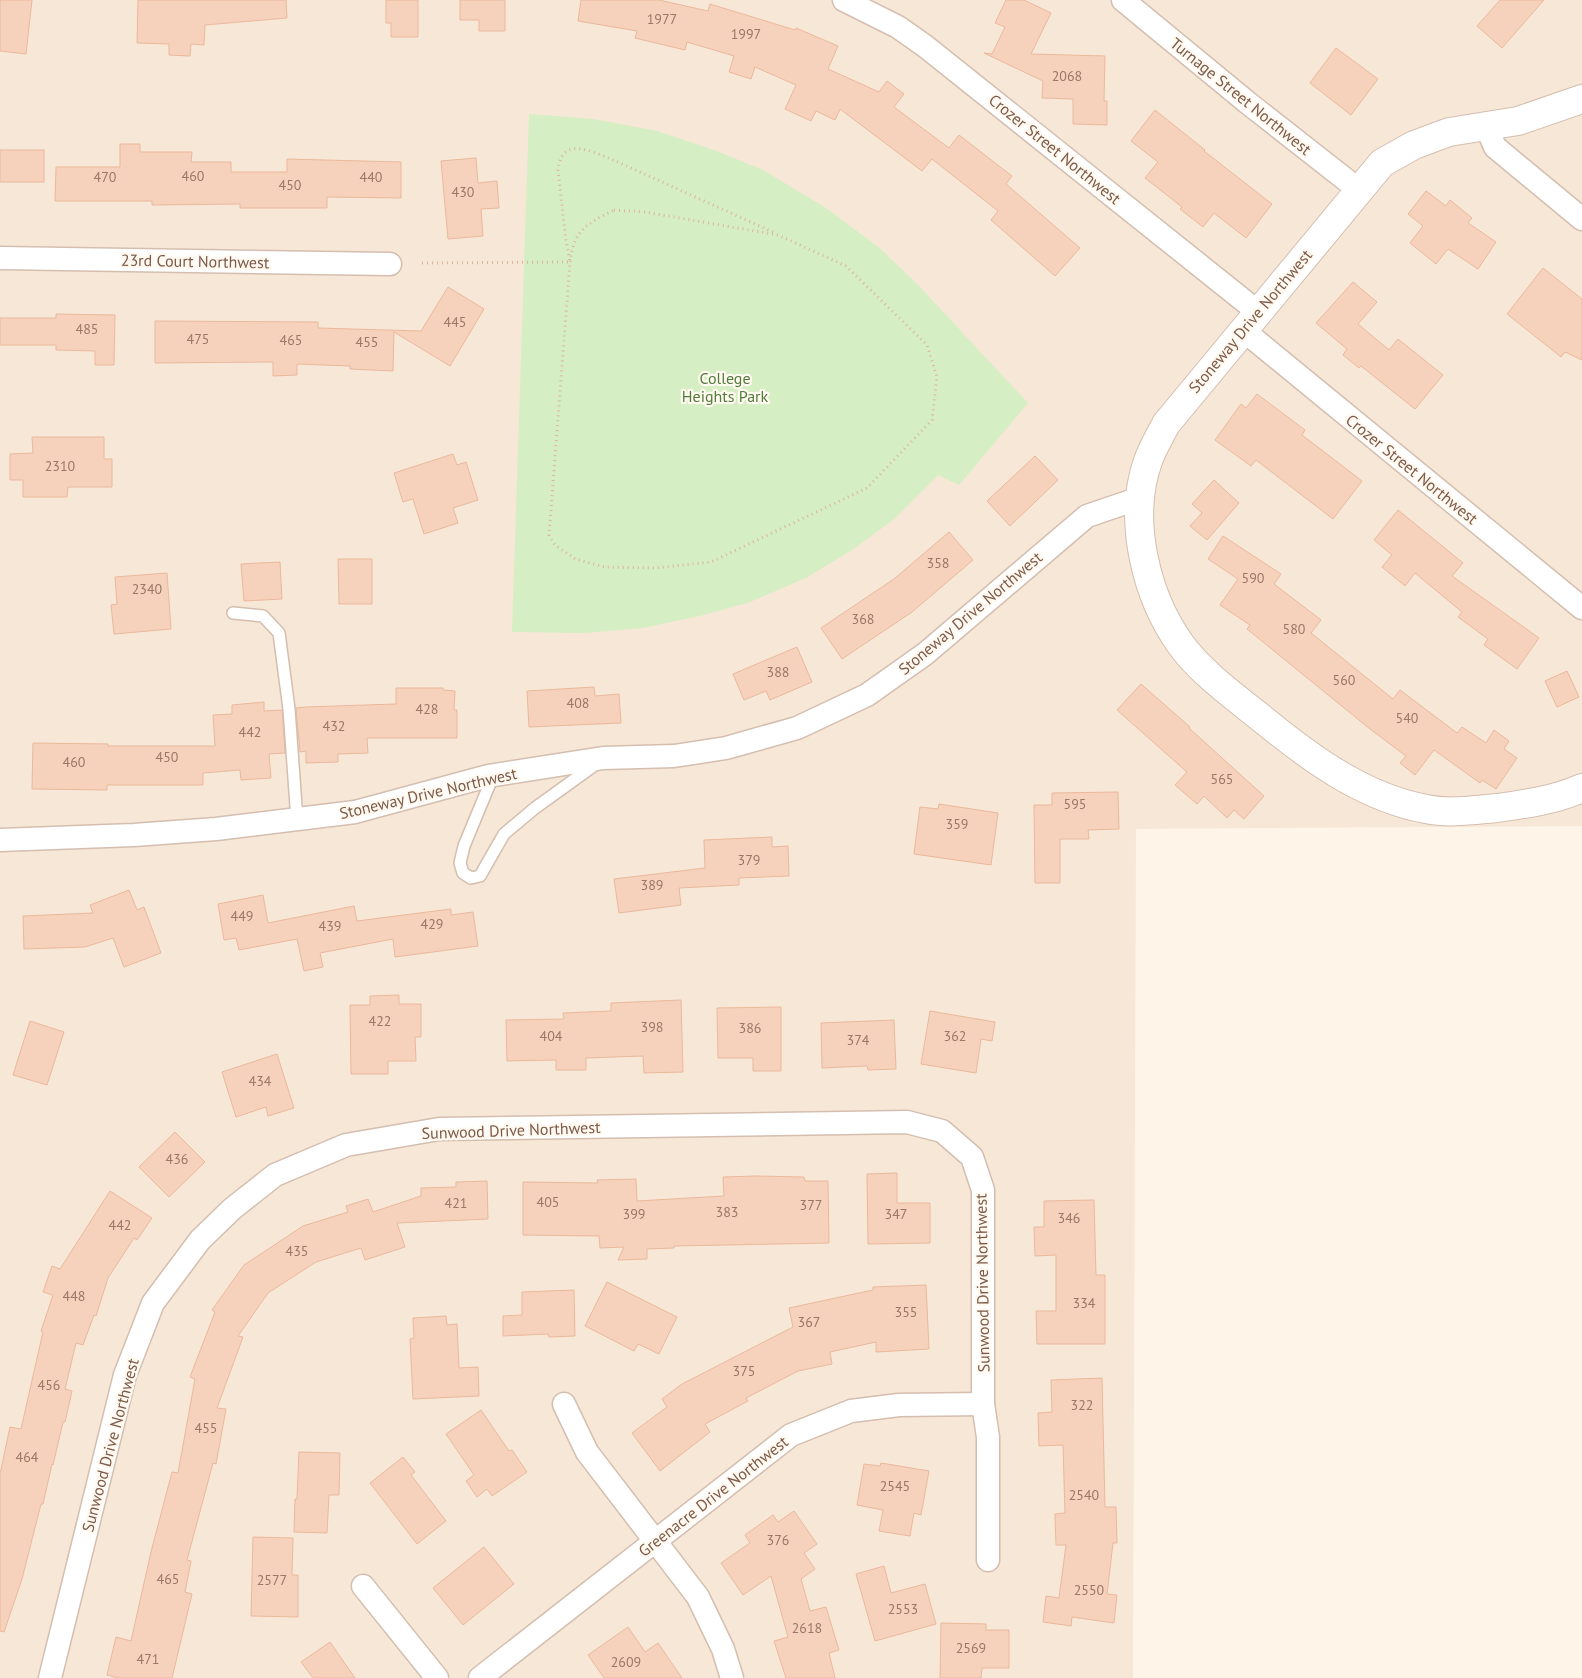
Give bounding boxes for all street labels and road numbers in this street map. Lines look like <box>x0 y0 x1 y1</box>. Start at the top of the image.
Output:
street label: Turnage Street Northwest <box>1167 33 1316 159</box>
street label: Crozer Street Northwest <box>985 90 1125 209</box>
street label: Stoneway Drive Northwest <box>1184 245 1316 397</box>
street label: 23rd Court Northwest <box>121 250 270 272</box>
street label: Crozer Street Northwest <box>1342 410 1482 529</box>
street label: Stoneway Drive Northwest <box>894 547 1046 679</box>
street label: Stoneway Drive Northwest <box>337 763 519 823</box>
street label: Sunwood Drive Northwest <box>421 1117 601 1143</box>
street label: Sunwood Drive Northwest <box>970 1193 994 1373</box>
street label: Sunwood Drive Northwest <box>77 1355 143 1534</box>
street label: Greenacre Drive Northwest <box>634 1431 792 1561</box>

